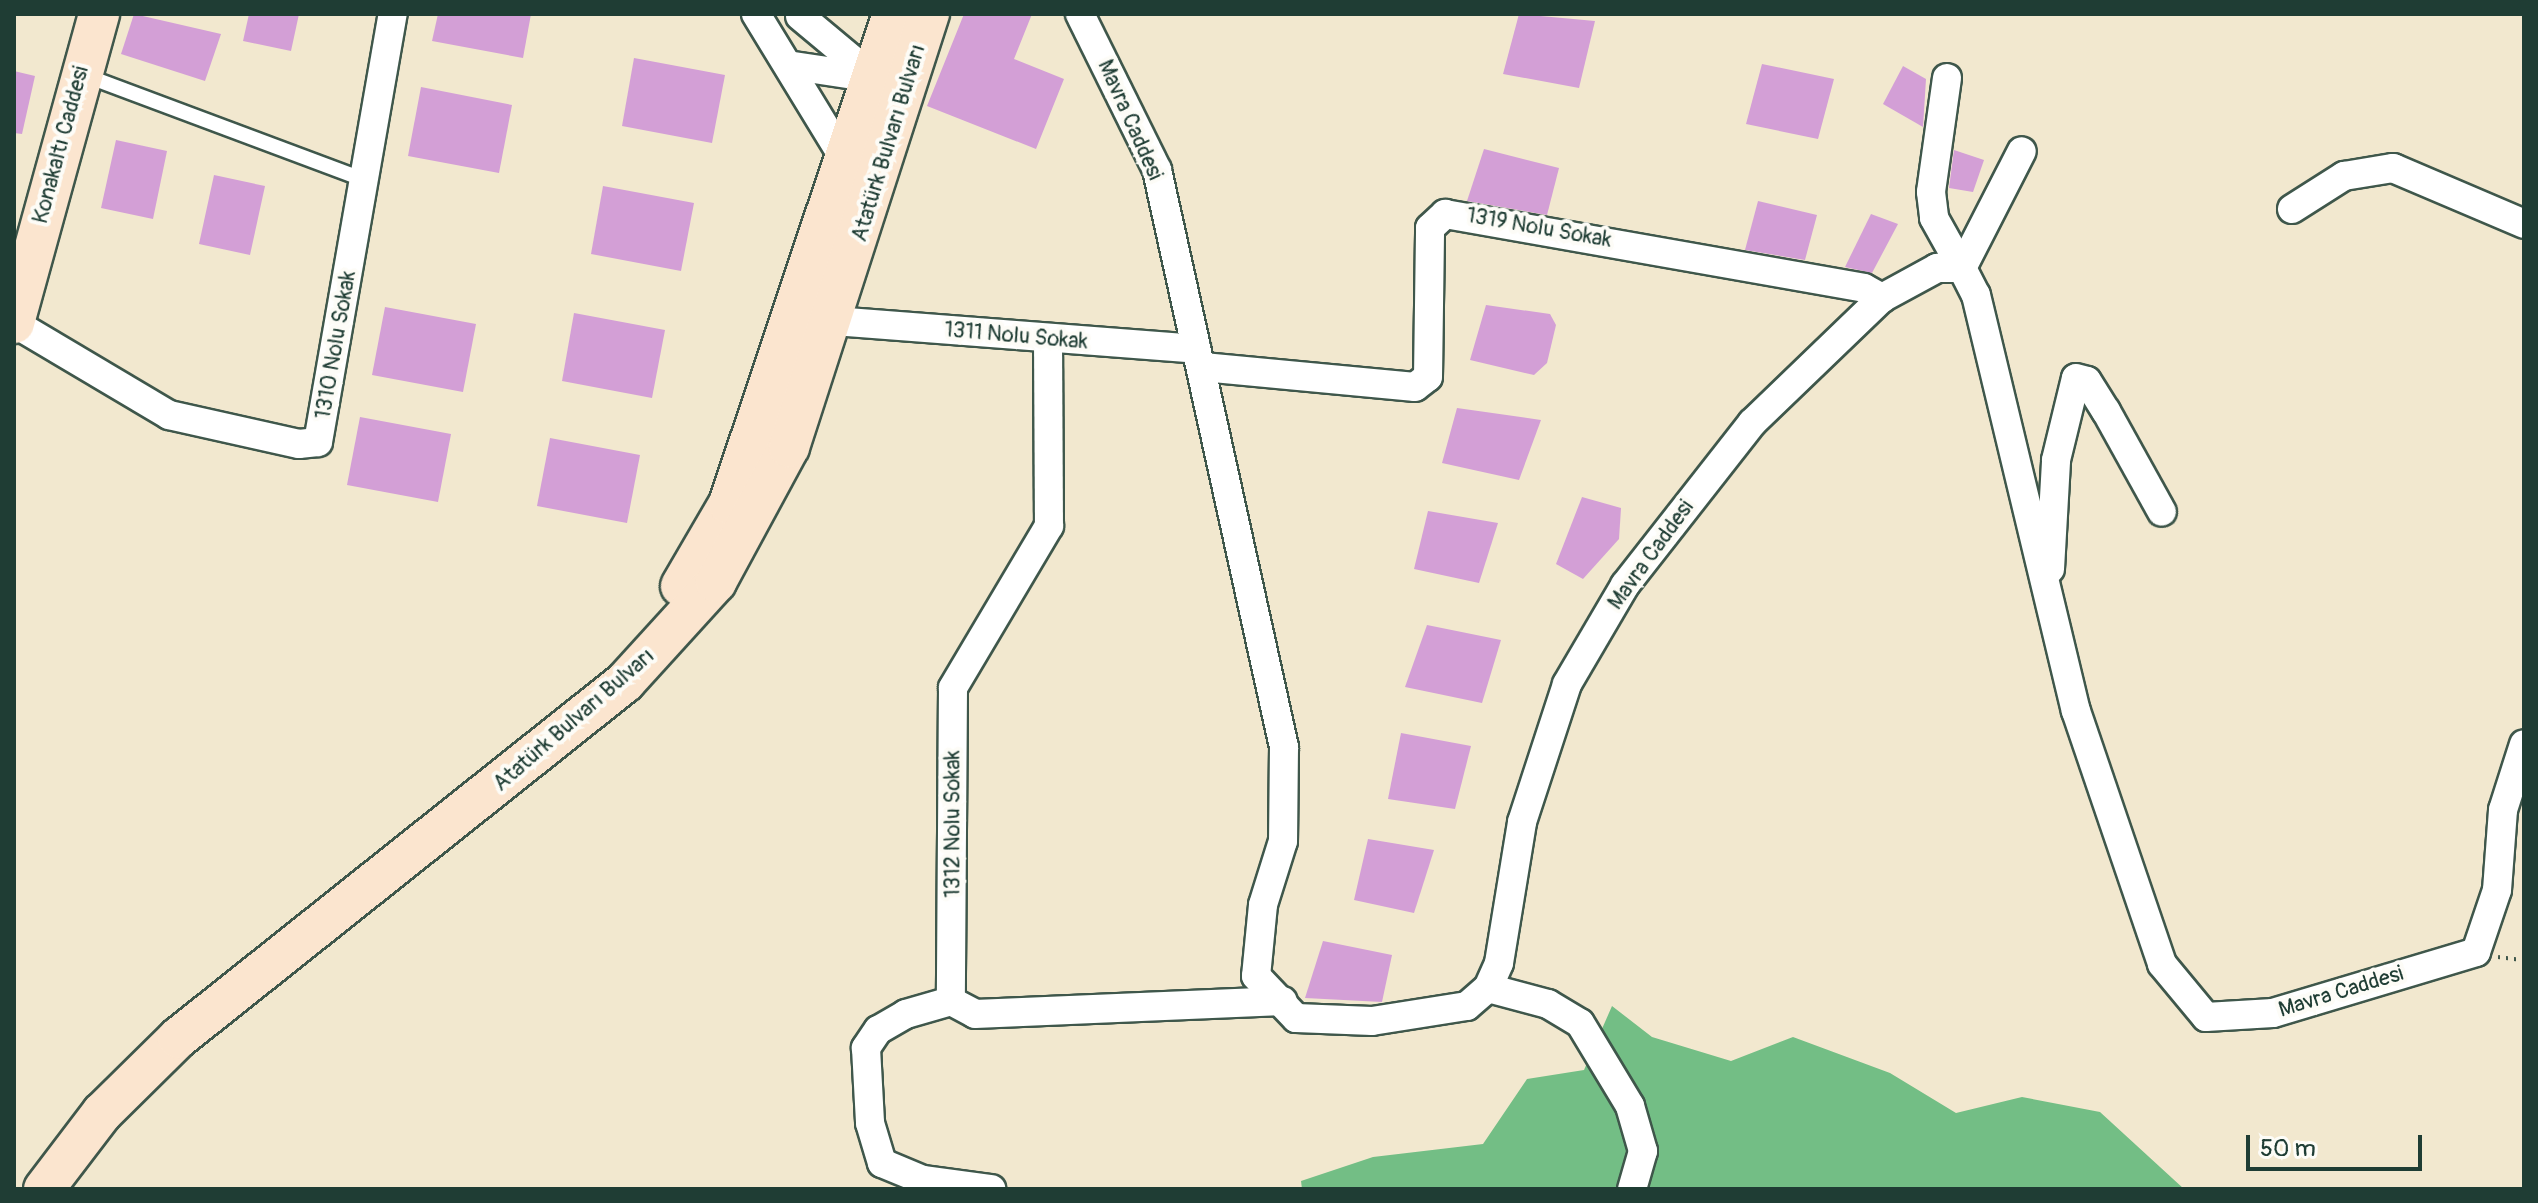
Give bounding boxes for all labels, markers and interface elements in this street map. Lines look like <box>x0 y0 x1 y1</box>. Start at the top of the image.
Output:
street label: Atatürk Bulvarı Bulvarı <box>846 41 932 245</box>
street label: Mavra Caddesi <box>1092 56 1168 184</box>
street label: Konakaltı Caddesi <box>27 63 95 227</box>
street label: 1319 Nolu Sokak <box>1465 202 1613 254</box>
street label: 1310 Nolu Sokak <box>310 269 362 421</box>
street label: 1311 Nolu Sokak <box>943 317 1089 355</box>
street label: Mavra Caddesi <box>1602 495 1700 615</box>
street label: Atatürk Bulvarı Bulvarı <box>488 643 660 797</box>
street label: 1312 Nolu Sokak <box>940 750 966 898</box>
street label: Mavra Caddesi <box>2275 961 2407 1023</box>
scale bar <box>2250 1119 2426 1169</box>
text: 50 m <box>2260 1134 2316 1163</box>

